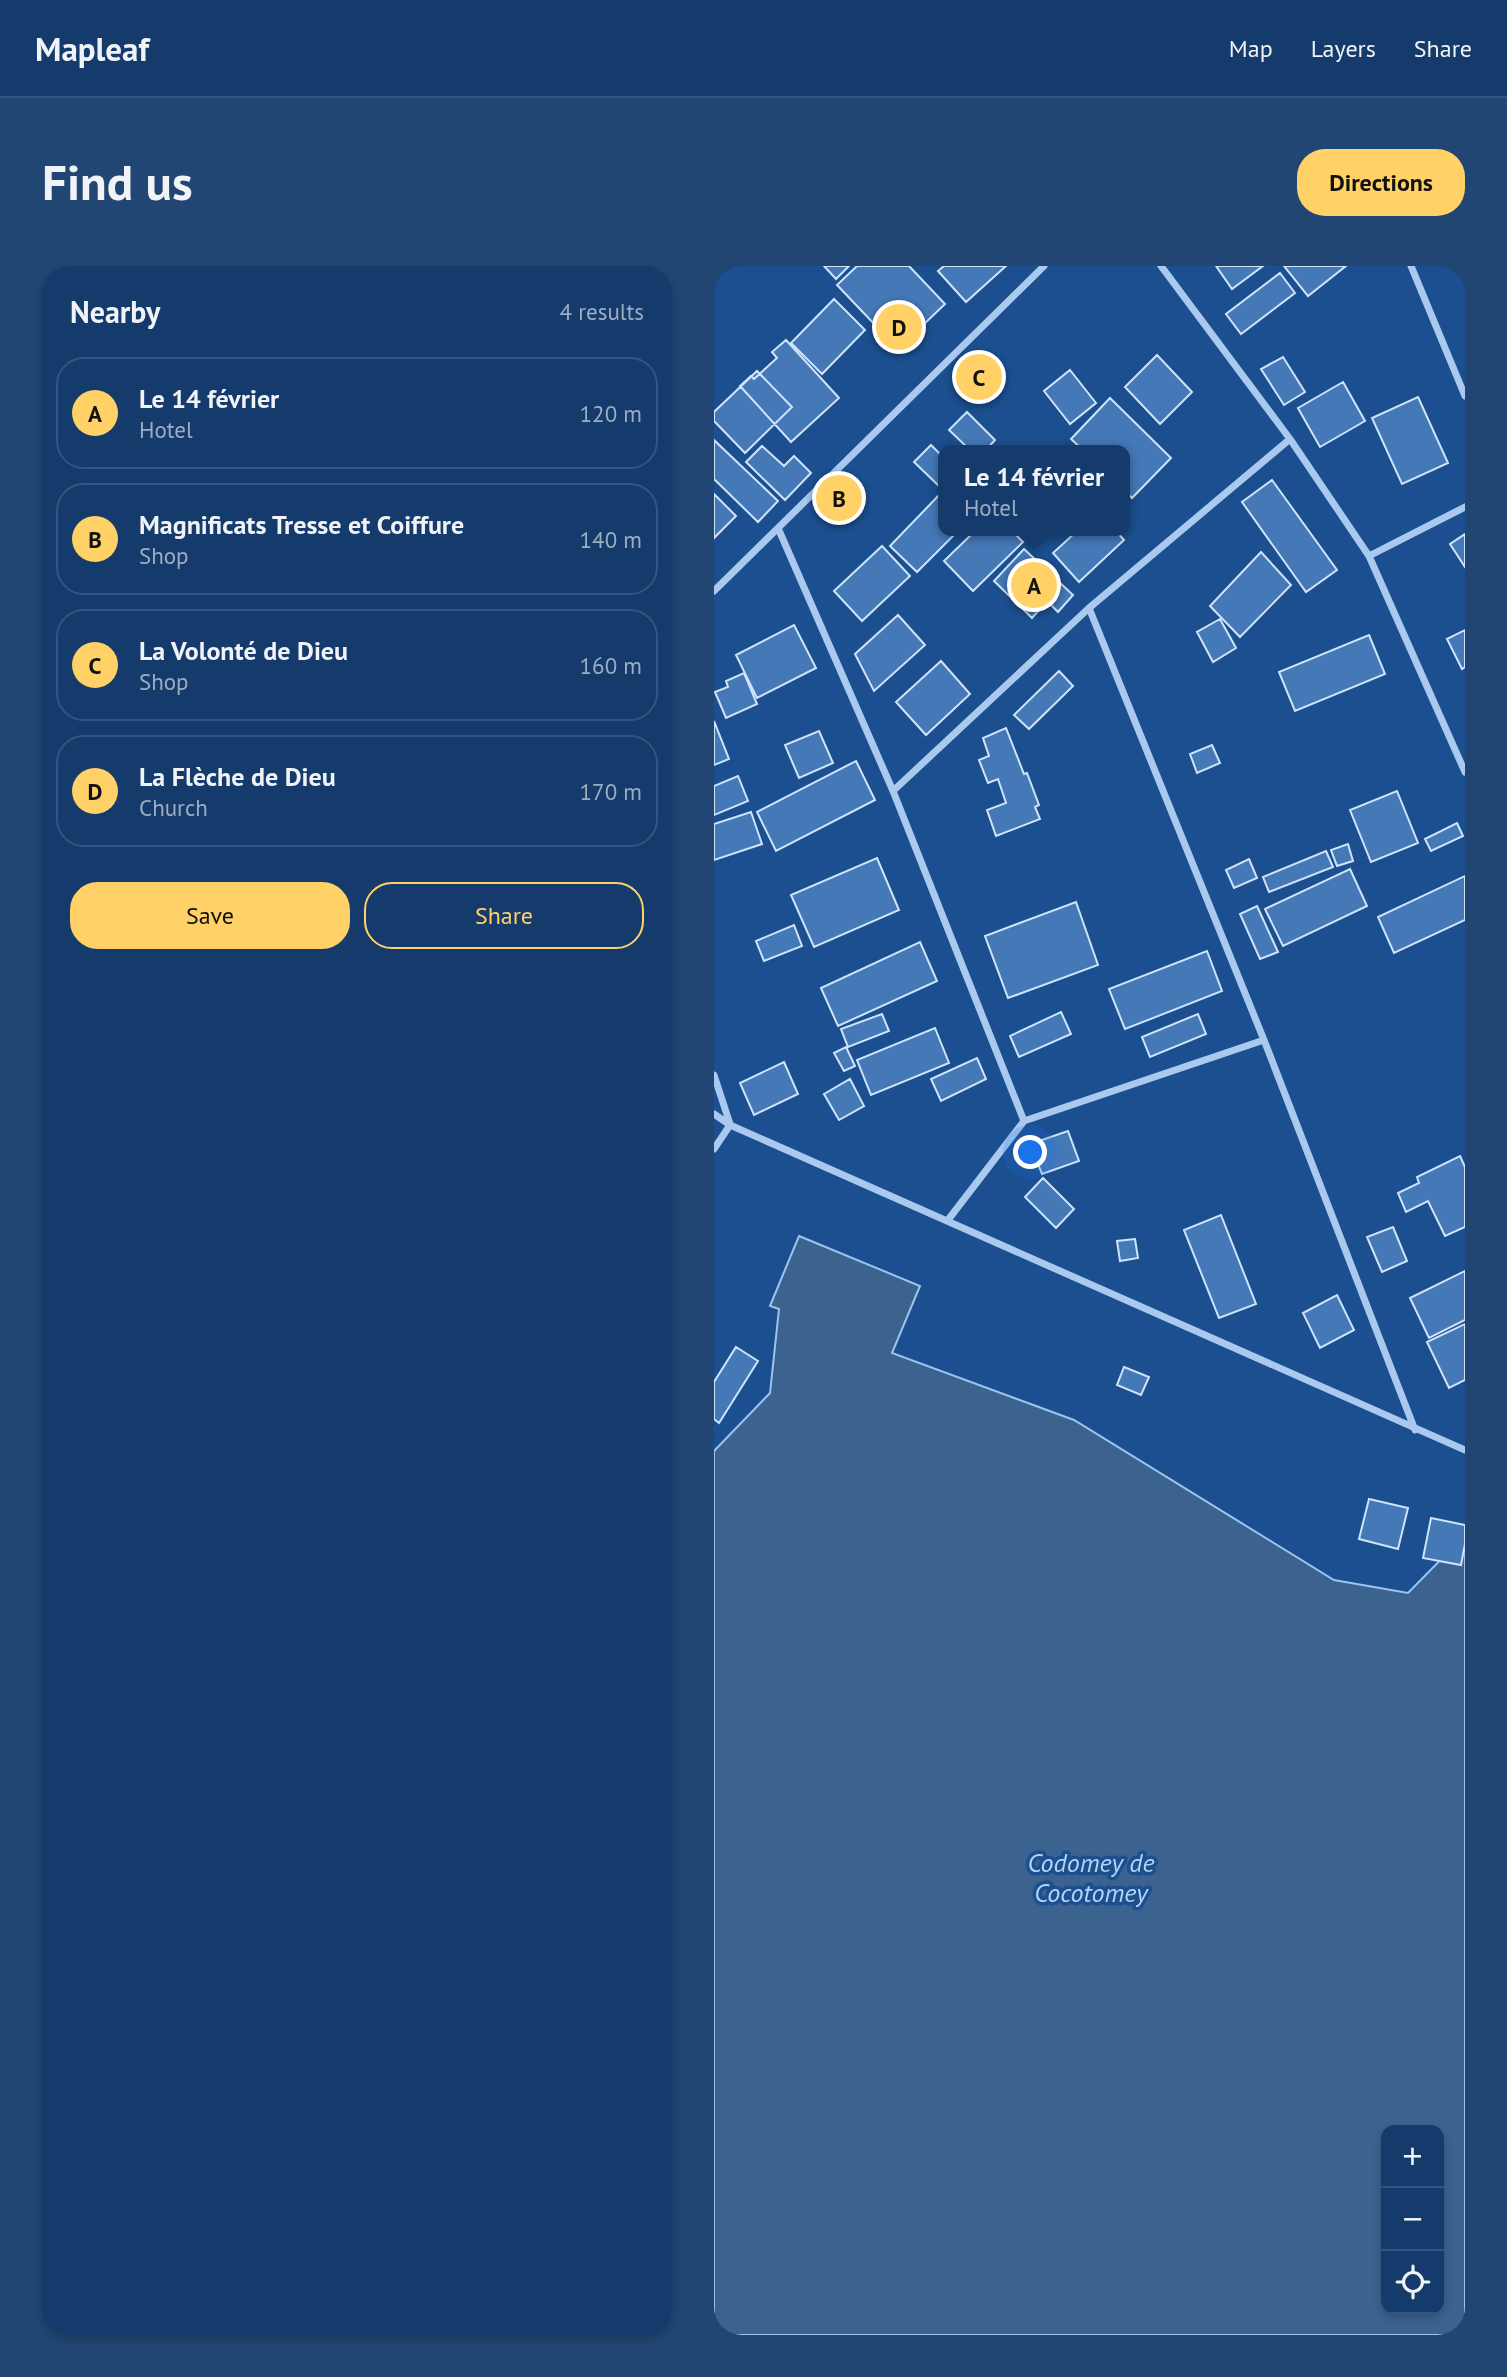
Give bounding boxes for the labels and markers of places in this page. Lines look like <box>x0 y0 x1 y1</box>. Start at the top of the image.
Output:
pin: D <box>876 301 922 353</box>
pin: C <box>956 351 1002 403</box>
pin: B <box>816 472 862 524</box>
pin: A <box>1011 559 1057 611</box>

